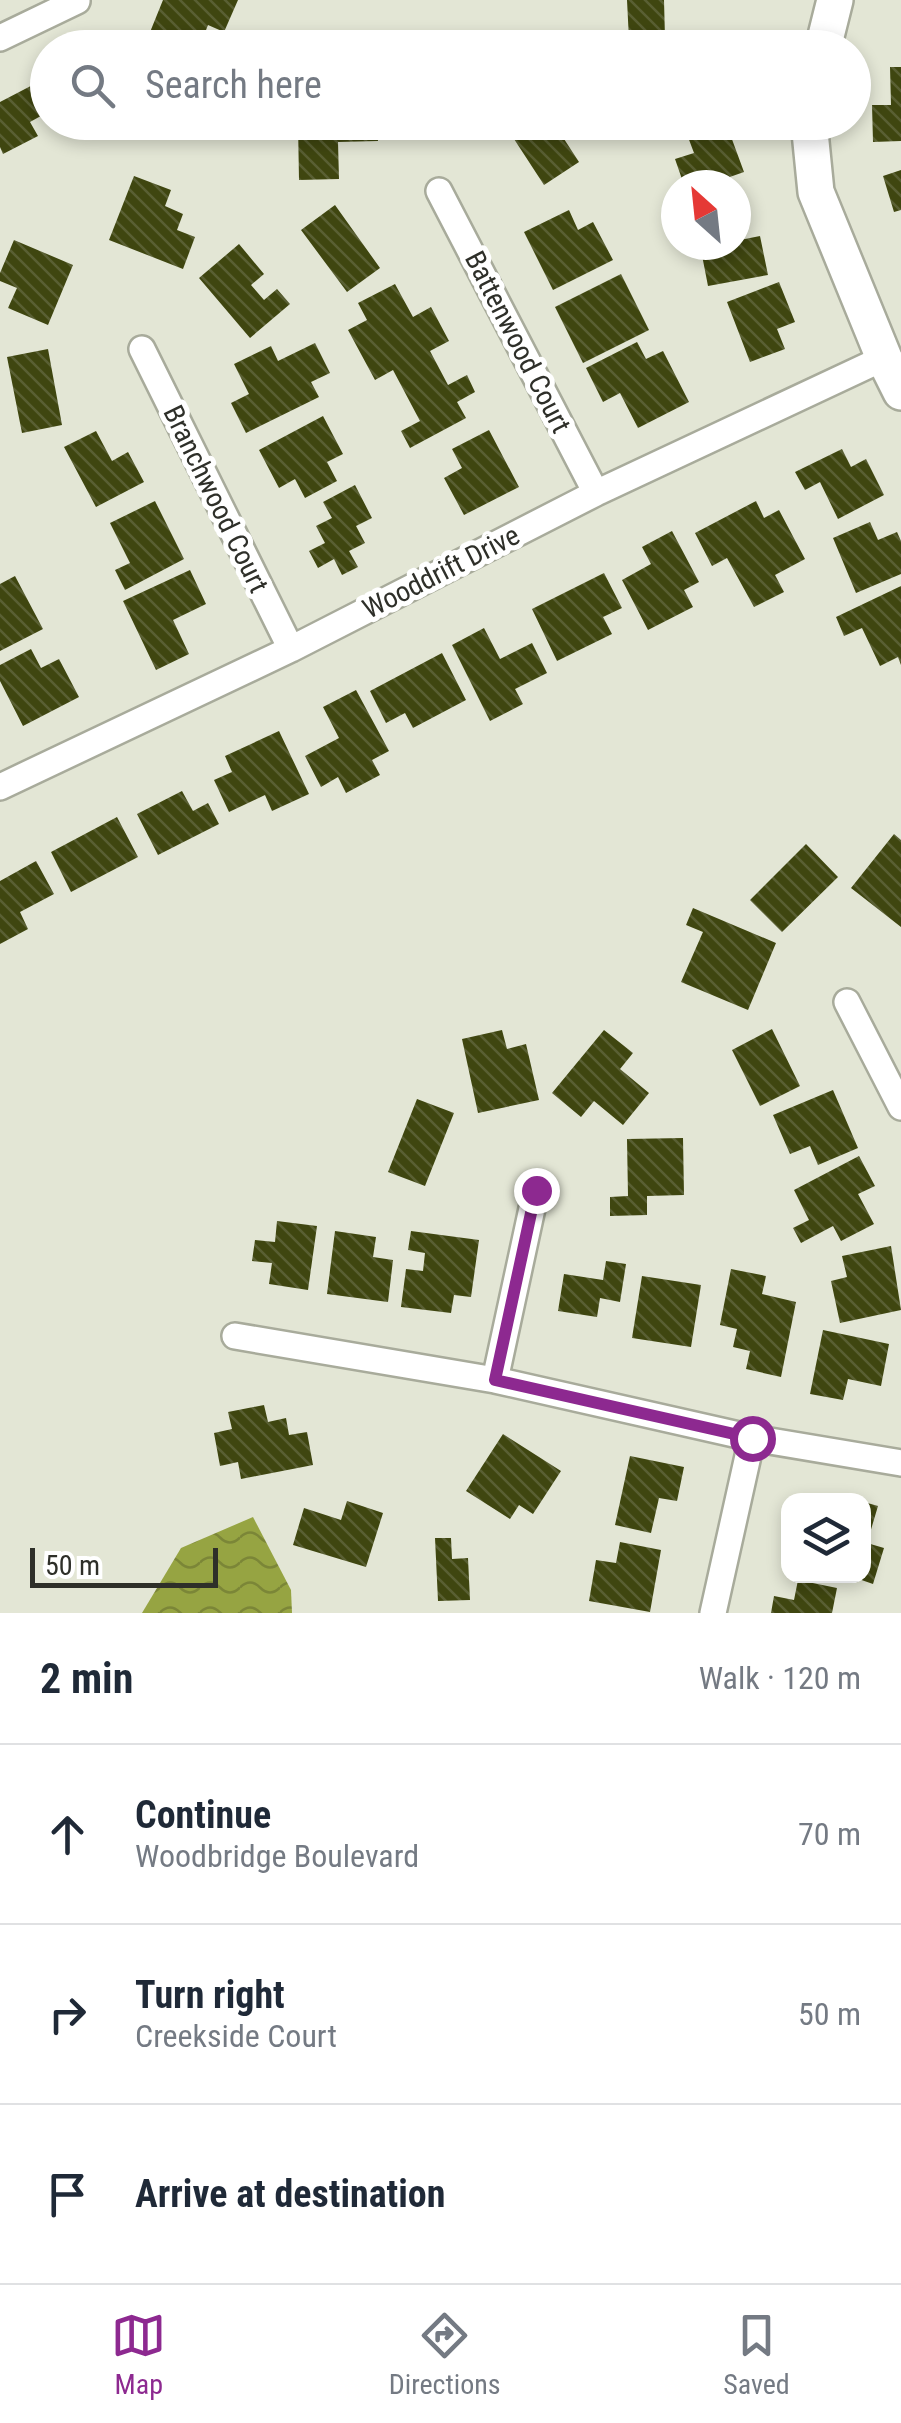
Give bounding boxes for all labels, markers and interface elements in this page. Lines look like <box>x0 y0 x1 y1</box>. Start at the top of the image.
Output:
search box <box>30 30 871 140</box>
icon: search <box>65 58 120 113</box>
text: Search here <box>145 63 322 107</box>
north arrow <box>661 170 751 260</box>
street label: Battenwood Court <box>458 246 578 438</box>
street label: Branchwood Court <box>156 400 276 598</box>
street label: Wooddrift Drive <box>357 518 525 626</box>
route end <box>514 1168 560 1214</box>
route start <box>730 1416 776 1462</box>
map controls <box>781 1493 871 1583</box>
button: layers <box>781 1493 871 1583</box>
scale bar <box>30 1543 218 1588</box>
text: 50 m <box>45 1549 100 1582</box>
text: 2 min <box>40 1654 133 1703</box>
text: Walk · 120 m <box>699 1659 861 1697</box>
text: Continue <box>135 1793 271 1837</box>
icon: ahead <box>40 1807 95 1862</box>
text: 70 m <box>798 1815 861 1853</box>
text: Woodbridge Boulevard <box>135 1837 419 1875</box>
text: Turn right <box>135 1973 285 2017</box>
icon: right <box>40 1987 95 2042</box>
text: 50 m <box>798 1995 861 2033</box>
text: Creekside Court <box>135 2017 337 2055</box>
icon: arrive <box>40 2167 95 2222</box>
text: Arrive at destination <box>135 2172 445 2216</box>
tab: Map <box>111 2308 166 2401</box>
tab: Directions <box>389 2308 501 2401</box>
tab: Saved <box>723 2308 790 2401</box>

